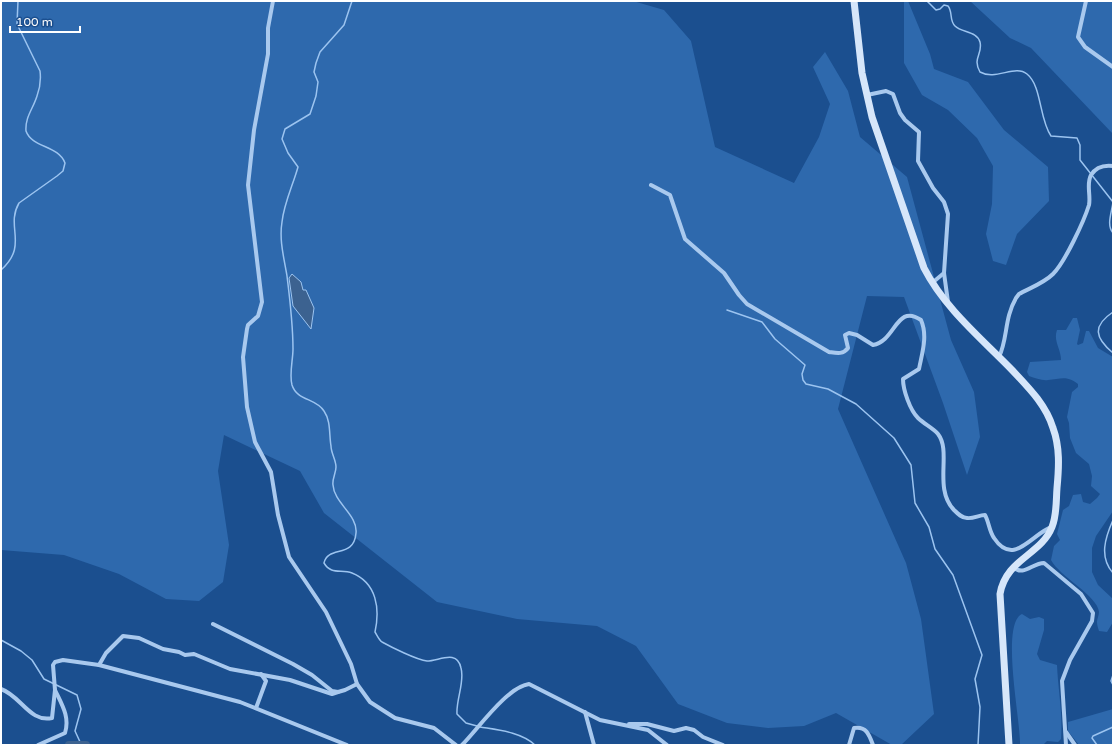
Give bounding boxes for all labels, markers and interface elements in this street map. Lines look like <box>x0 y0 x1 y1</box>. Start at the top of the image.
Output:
scale bar <box>10 8 80 34</box>
text: 100 m <box>16 15 53 29</box>

